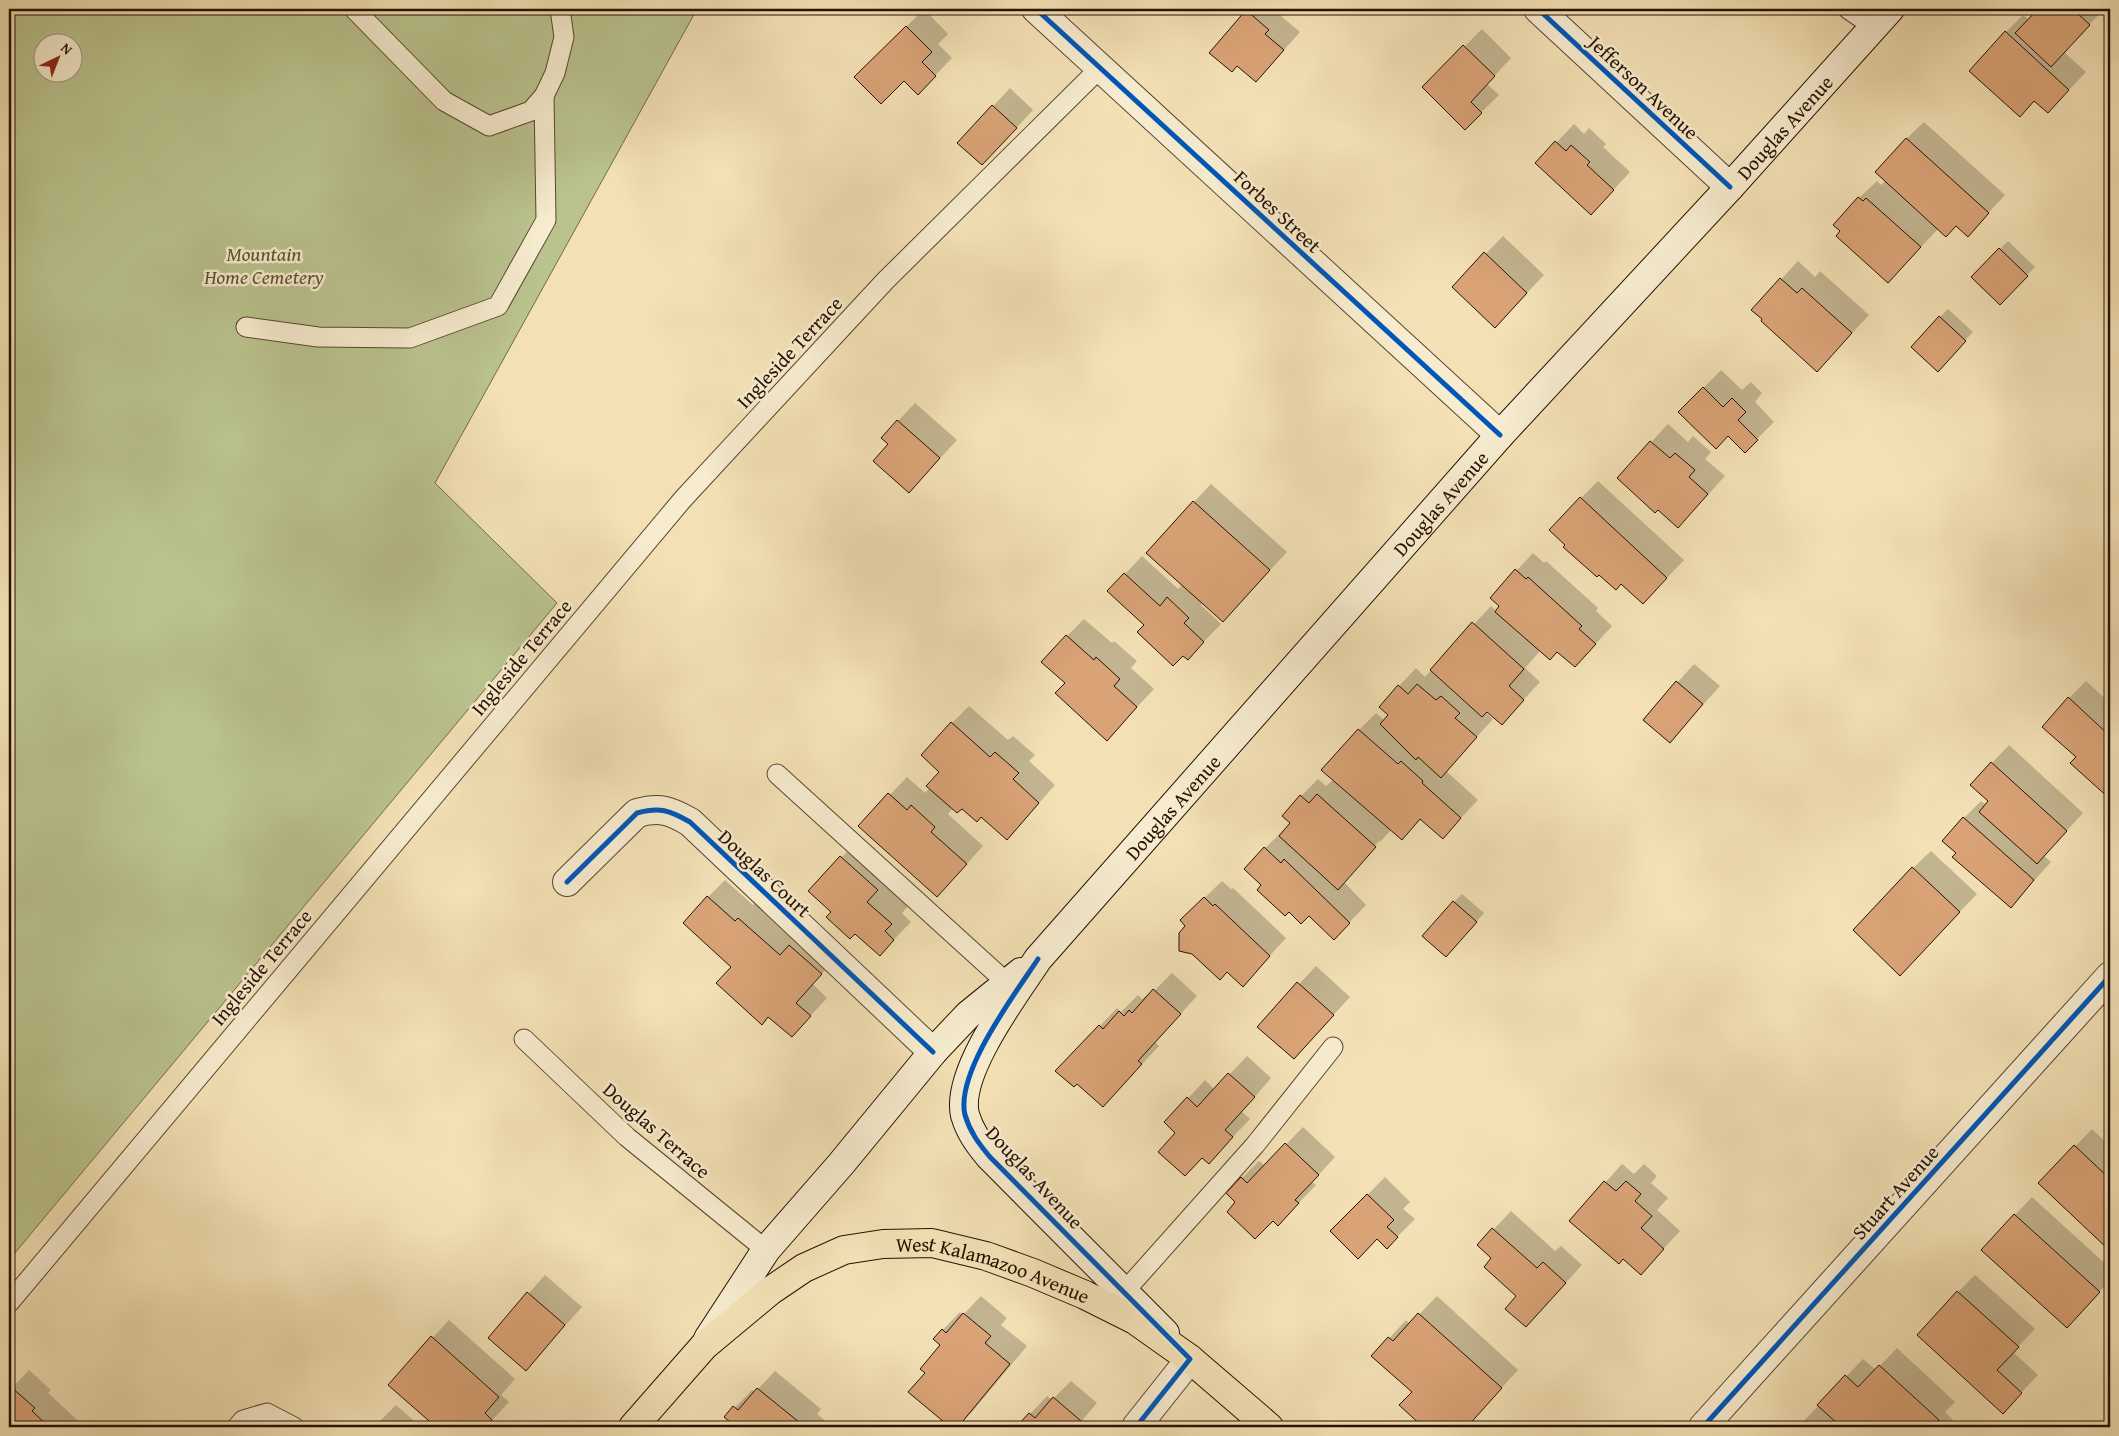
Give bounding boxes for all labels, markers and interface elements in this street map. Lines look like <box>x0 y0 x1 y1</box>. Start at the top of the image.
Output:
street label: Jefferson Avenue <box>1580 26 1706 146</box>
north arrow <box>32 32 82 82</box>
text: N <box>57 38 78 59</box>
street label: Douglas Avenue <box>1729 68 1839 185</box>
street label: Forbes Street <box>1228 163 1328 259</box>
park label: Mountain Home Cemetery <box>203 239 324 291</box>
street label: Ingleside Terrace <box>729 289 849 415</box>
street label: Douglas Avenue <box>1385 444 1495 562</box>
street label: Ingleside Terrace <box>464 592 578 722</box>
street label: Douglas Avenue <box>1118 748 1227 866</box>
street label: Douglas Court <box>712 822 818 924</box>
street label: Ingleside Terrace <box>204 902 318 1032</box>
street label: Douglas Terrace <box>597 1075 717 1185</box>
street label: Douglas Avenue <box>979 1119 1091 1235</box>
street label: Stuart Avenue <box>1845 1138 1945 1246</box>
street label: West Kalamazoo Avenue <box>896 1228 1094 1310</box>

